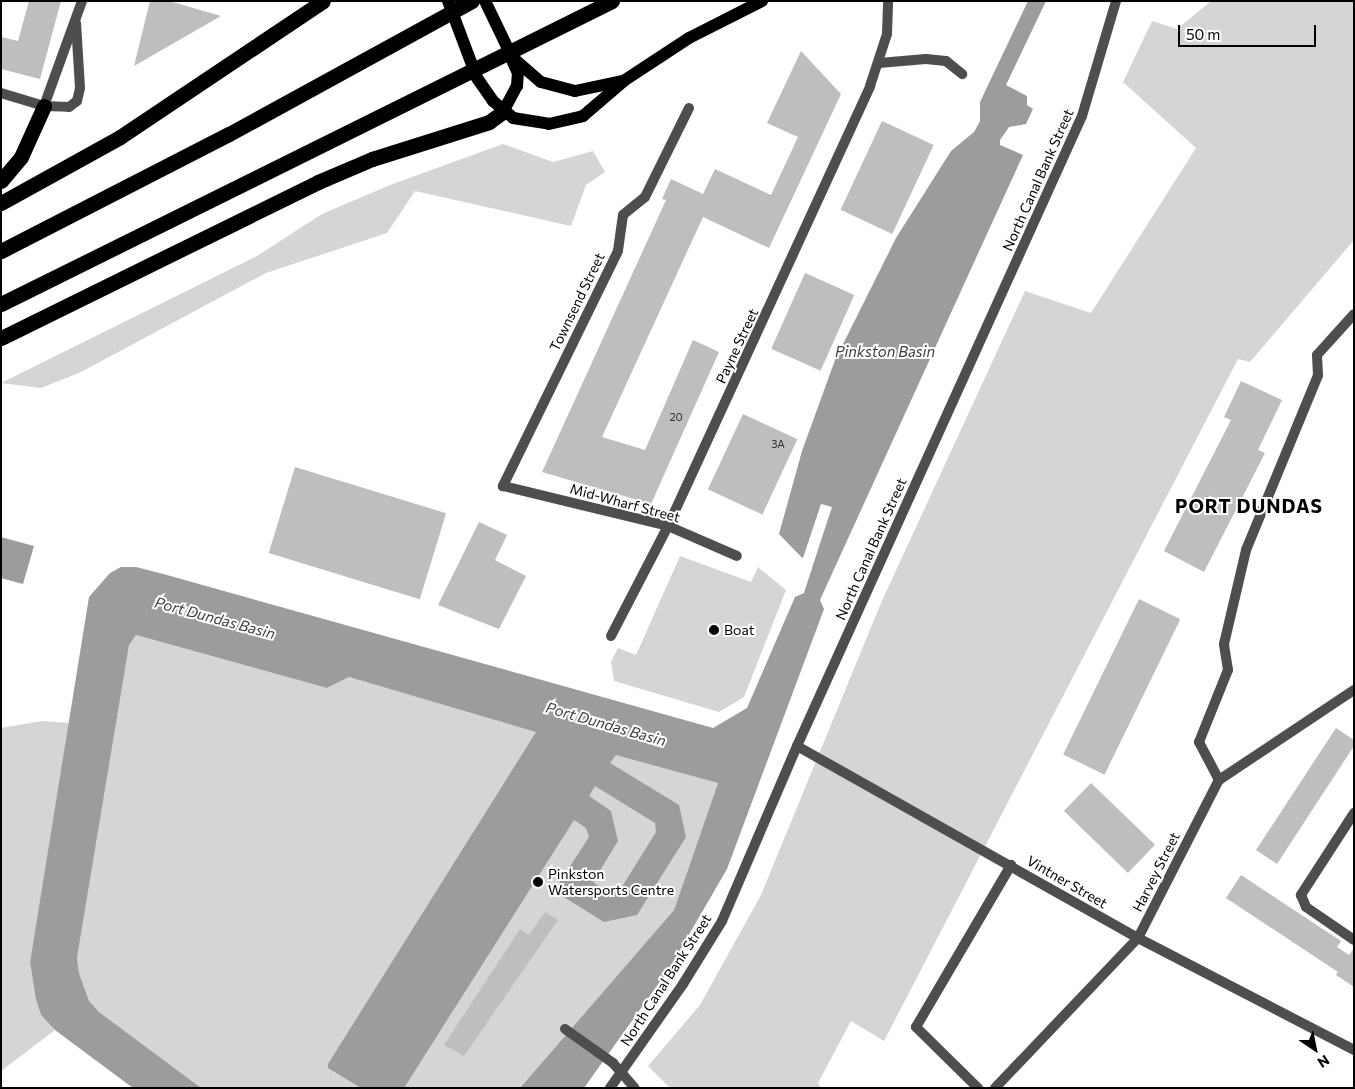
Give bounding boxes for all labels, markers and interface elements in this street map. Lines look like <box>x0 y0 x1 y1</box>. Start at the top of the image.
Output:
scale bar <box>1180 15 1318 47</box>
text: 50 m <box>1186 25 1220 43</box>
street label: North Canal Bank Street <box>999 106 1077 254</box>
street label: Townsend Street <box>546 250 608 354</box>
street label: Payne Street <box>712 306 762 386</box>
water label: Pinkston Basin <box>835 343 935 361</box>
house number: 20 <box>669 410 683 424</box>
house number: 3A <box>771 437 785 451</box>
street label: North Canal Bank Street <box>832 475 910 623</box>
street label: Mid-Wharf Street <box>568 480 682 526</box>
district label: PORT DUNDAS <box>1174 495 1324 517</box>
water label: Port Dundas Basin <box>153 593 277 643</box>
place label: Boat <box>724 622 754 638</box>
marker: Boat <box>708 624 720 636</box>
water label: Port Dundas Basin <box>544 698 668 750</box>
street label: Harvey Street <box>1129 829 1183 915</box>
street label: Vintner Street <box>1024 852 1110 912</box>
place label: Pinkston Watersports Centre <box>548 866 674 899</box>
marker: Pinkston Watersports Centre <box>532 876 544 888</box>
street label: North Canal Bank Street <box>617 911 715 1049</box>
north arrow <box>1290 1024 1340 1074</box>
text: N <box>1315 1052 1333 1072</box>

